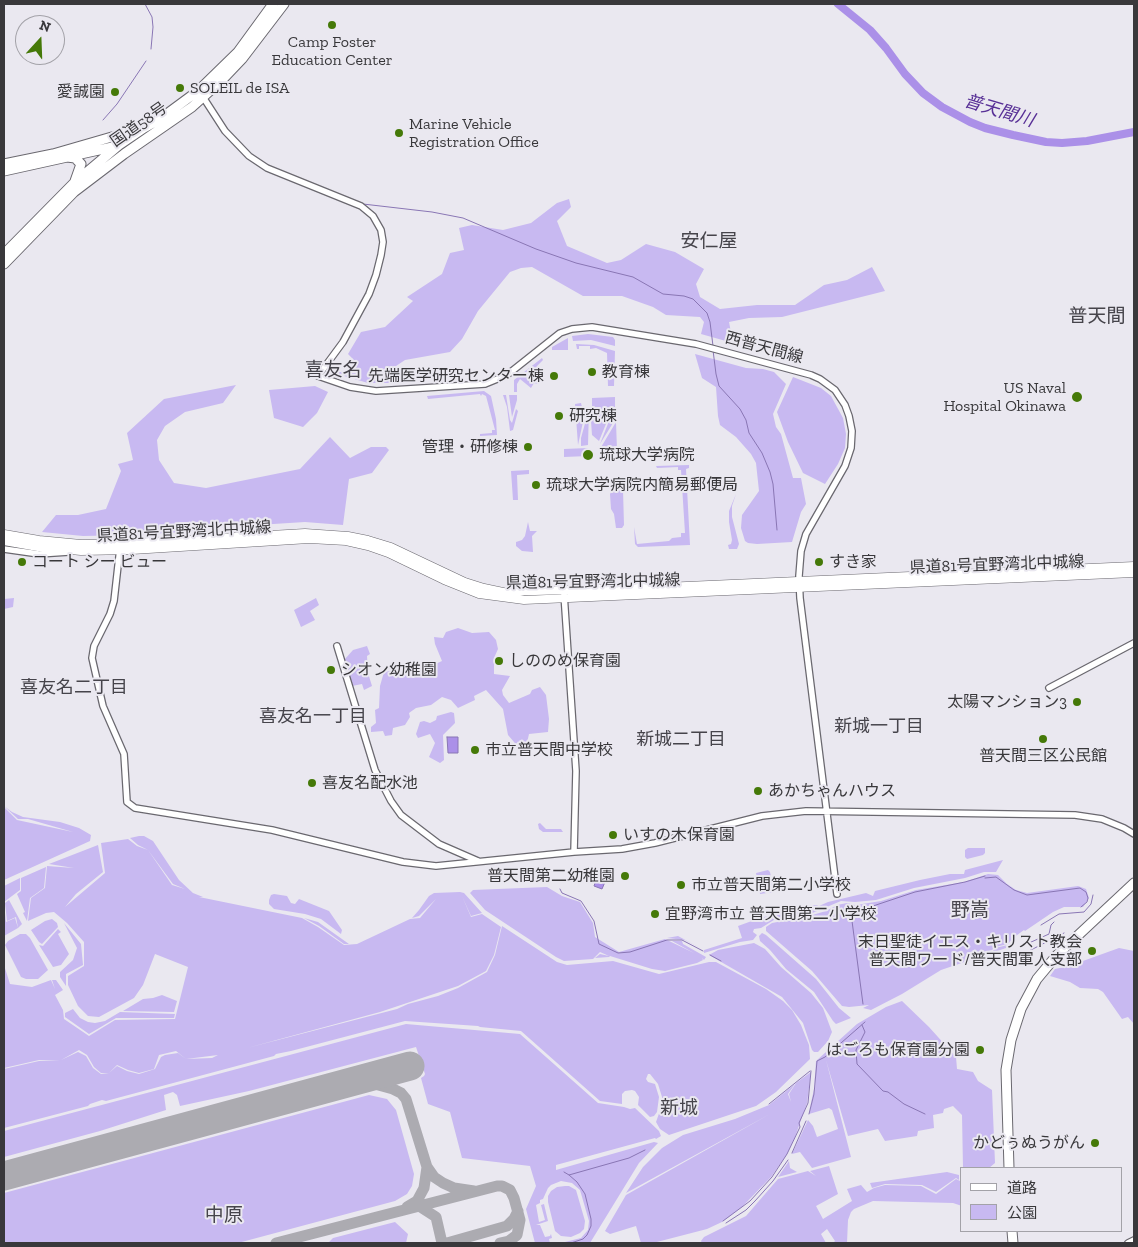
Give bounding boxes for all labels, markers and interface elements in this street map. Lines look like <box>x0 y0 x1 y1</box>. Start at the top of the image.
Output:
north arrow <box>15 15 65 65</box>
text: N <box>37 17 53 36</box>
marker: Camp Foster Education Center <box>326 19 338 31</box>
place label: Camp Foster Education Center <box>272 32 392 70</box>
place label: SOLEIL de ISA <box>190 78 289 98</box>
place label: 愛誠園 <box>57 82 105 102</box>
marker: SOLEIL de ISA <box>174 82 186 94</box>
marker: 愛誠園 <box>109 86 121 98</box>
water label: 普天間川 <box>961 90 1037 132</box>
street label: 国道58号 <box>107 99 171 151</box>
place label: Marine Vehicle Registration Office <box>409 114 539 152</box>
marker: Marine Vehicle Registration Office <box>393 127 405 139</box>
district label: 安仁屋 <box>681 231 737 253</box>
district label: 普天間 <box>1069 306 1125 328</box>
street label: 西普天間線 <box>723 328 805 368</box>
district label: 喜友名 <box>305 360 361 382</box>
place label: 教育棟 <box>602 362 650 382</box>
place label: 先端医学研究センター棟 <box>368 366 544 386</box>
marker: 教育棟 <box>586 366 598 378</box>
marker: 先端医学研究センター棟 <box>548 370 560 382</box>
place label: US Naval Hospital Okinawa <box>943 378 1066 416</box>
marker: US Naval Hospital Okinawa <box>1070 390 1084 404</box>
place label: 研究棟 <box>569 406 617 426</box>
marker: 研究棟 <box>553 410 565 422</box>
place label: 管理・研修棟 <box>422 437 518 457</box>
marker: 管理・研修棟 <box>522 441 534 453</box>
place label: 琉球大学病院 <box>599 445 695 465</box>
marker: 琉球大学病院 <box>581 448 595 462</box>
place label: 琉球大学病院内簡易郵便局 <box>546 475 738 495</box>
marker: 琉球大学病院内簡易郵便局 <box>530 479 542 491</box>
street label: 県道81号宜野湾北中城線 <box>96 518 272 546</box>
place label: コート シー ビュー <box>32 552 167 572</box>
place label: すき家 <box>829 552 877 572</box>
street label: 県道81号宜野湾北中城線 <box>909 552 1085 578</box>
marker: コート シー ビュー <box>16 556 28 568</box>
marker: すき家 <box>813 556 825 568</box>
street label: 県道81号宜野湾北中城線 <box>505 571 681 593</box>
place label: しののめ保育園 <box>509 651 621 671</box>
marker: しののめ保育園 <box>493 655 505 667</box>
place label: シオン幼稚園 <box>341 660 437 680</box>
marker: シオン幼稚園 <box>325 664 337 676</box>
district label: 喜友名二丁目 <box>20 677 128 699</box>
place label: 太陽マンション3 <box>947 692 1067 712</box>
marker: 太陽マンション3 <box>1071 696 1083 708</box>
district label: 喜友名一丁目 <box>259 706 367 728</box>
district label: 新城一丁目 <box>834 716 924 738</box>
district label: 新城二丁目 <box>636 729 726 751</box>
marker: 普天間三区公民館 <box>1037 733 1049 745</box>
place label: 市立普天間中学校 <box>485 740 613 760</box>
marker: 市立普天間中学校 <box>469 744 481 756</box>
place label: 普天間三区公民館 <box>979 746 1107 766</box>
place label: 喜友名配水池 <box>322 773 418 793</box>
marker: 喜友名配水池 <box>306 777 318 789</box>
place label: あかちゃんハウス <box>768 781 896 801</box>
marker: あかちゃんハウス <box>752 785 764 797</box>
place label: いすの木保育園 <box>623 825 735 845</box>
marker: いすの木保育園 <box>607 829 619 841</box>
place label: 普天間第二幼稚園 <box>487 866 615 886</box>
marker: 普天間第二幼稚園 <box>619 870 631 882</box>
place label: 市立普天間第二小学校 <box>691 875 851 895</box>
marker: 市立普天間第二小学校 <box>675 879 687 891</box>
district label: 野嵩 <box>951 900 989 922</box>
place label: 宜野湾市立 普天間第二小学校 <box>665 904 877 924</box>
marker: 宜野湾市立 普天間第二小学校 <box>649 908 661 920</box>
place label: 末日聖徒イエス・キリスト教会 普天間ワード/普天間軍人支部 <box>858 932 1082 970</box>
marker: 末日聖徒イエス・キリスト教会 普天間ワード/普天間軍人支部 <box>1086 945 1098 957</box>
place label: はごろも保育園分園 <box>826 1040 970 1060</box>
marker: はごろも保育園分園 <box>974 1044 986 1056</box>
district label: 新城 <box>660 1098 698 1120</box>
place label: かどぅぬうがん <box>973 1133 1085 1153</box>
marker: かどぅぬうがん <box>1089 1137 1101 1149</box>
legend <box>960 1167 1123 1232</box>
text: 道路 <box>1007 1179 1037 1197</box>
text: 公園 <box>1007 1204 1037 1222</box>
district label: 中原 <box>205 1205 243 1227</box>

